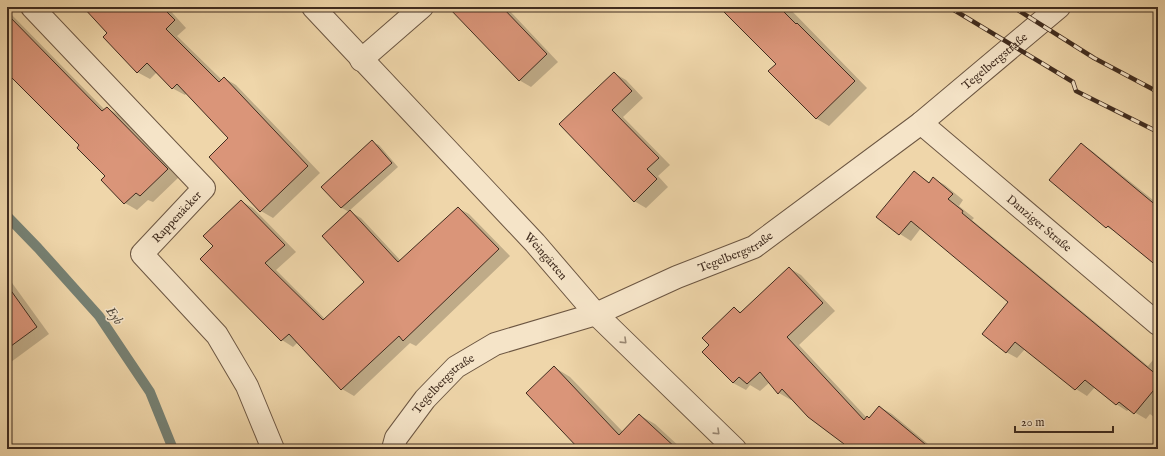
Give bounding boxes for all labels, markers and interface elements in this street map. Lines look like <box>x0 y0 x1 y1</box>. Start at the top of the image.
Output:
street label: Tegelbergstraße <box>959 29 1031 93</box>
street label: Rappenäcker <box>149 187 206 247</box>
street label: Danziger Straße <box>1004 191 1075 255</box>
street label: Tegelbergstraße <box>696 228 776 276</box>
street label: Weingärten <box>521 229 571 283</box>
water label: Eyb <box>101 303 126 328</box>
one-way arrow <box>619 336 627 344</box>
street label: Tegelbergstraße <box>409 350 477 417</box>
scale bar <box>1015 408 1113 434</box>
text: 20 m <box>1021 415 1044 430</box>
one-way arrow <box>712 427 720 435</box>

